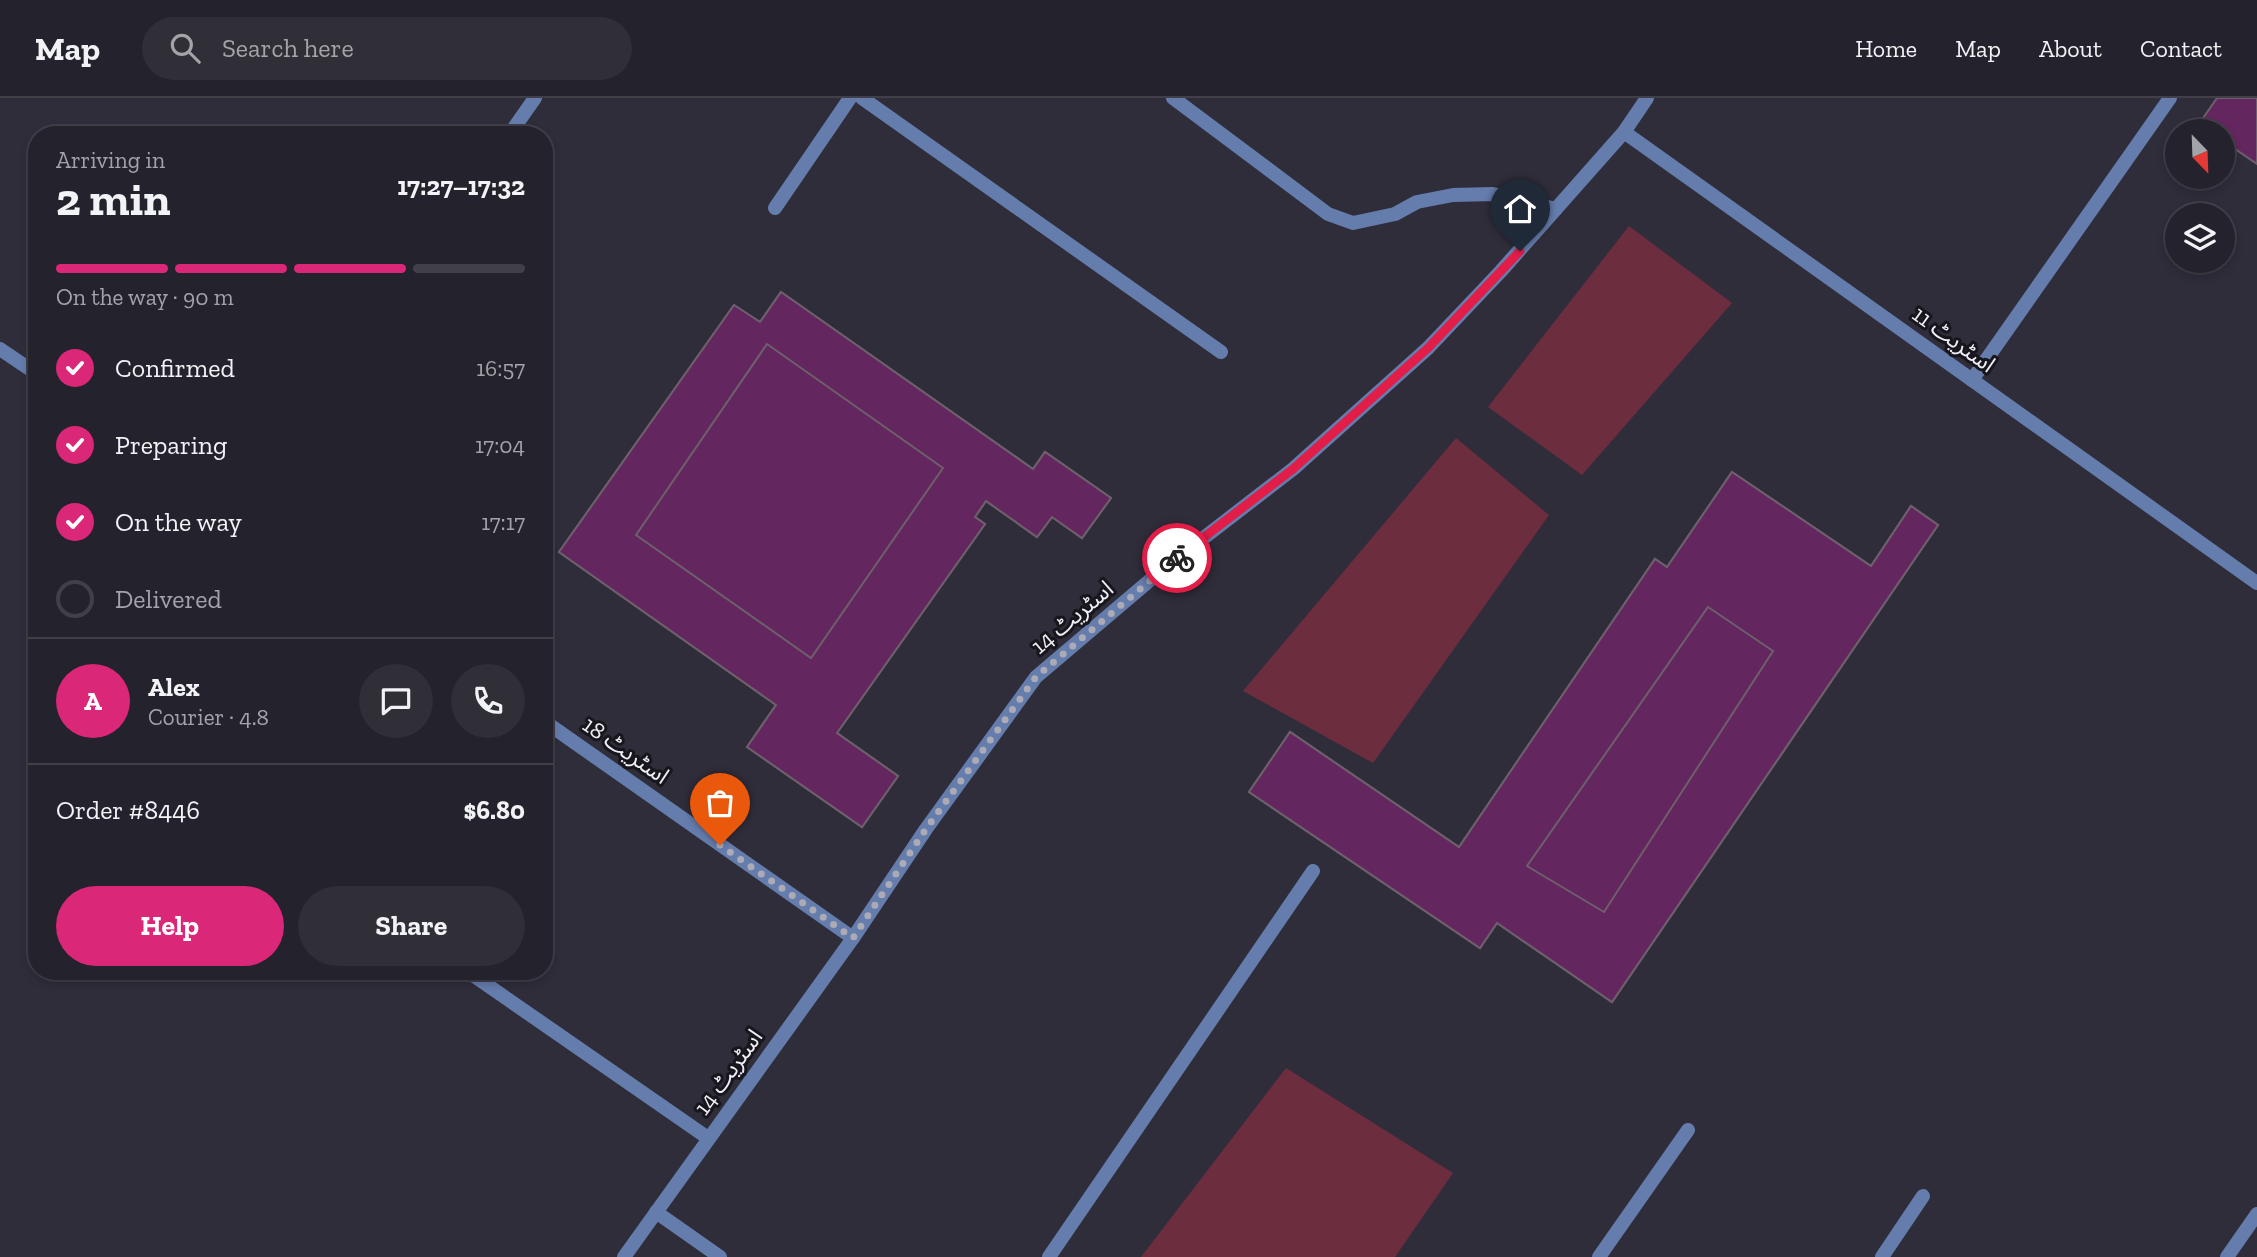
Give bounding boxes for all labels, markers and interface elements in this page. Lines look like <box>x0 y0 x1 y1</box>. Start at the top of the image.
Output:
search box <box>142 17 632 80</box>
text: Map <box>35 29 100 68</box>
icon: search <box>166 29 204 67</box>
text: Search here <box>222 32 354 64</box>
text: Home <box>1855 34 1917 63</box>
text: Map <box>1955 34 2001 63</box>
text: About <box>2039 34 2102 63</box>
text: Contact <box>2140 34 2222 63</box>
north arrow <box>2165 119 2235 189</box>
map controls <box>2165 119 2235 273</box>
text: Arriving in <box>56 146 165 174</box>
text: 17:27–17:32 <box>397 170 525 202</box>
text: 2 min <box>56 172 171 227</box>
pin <box>1490 179 1550 251</box>
icon: home <box>1501 190 1539 228</box>
button: layers <box>2165 203 2235 273</box>
text: On the way · 90 m <box>56 283 234 311</box>
street label: اسٹریٹ 11 <box>1907 300 2001 378</box>
icon: check <box>56 349 94 387</box>
text: Confirmed <box>115 352 235 384</box>
text: 16:57 <box>476 354 525 382</box>
icon: check <box>56 426 94 464</box>
text: Preparing <box>115 429 227 461</box>
text: 17:04 <box>475 431 525 459</box>
icon: check <box>56 503 94 541</box>
text: On the way <box>115 506 242 538</box>
text: 17:17 <box>481 508 525 536</box>
courier <box>1142 523 1212 593</box>
icon: bike <box>1158 539 1196 577</box>
street label: اسٹریٹ 14 <box>1025 574 1119 660</box>
text: Delivered <box>115 583 222 615</box>
button: chat <box>359 664 433 738</box>
button: phone <box>451 664 525 738</box>
text: Alex <box>148 671 200 703</box>
text: A <box>84 685 102 717</box>
text: Courier · 4.8 <box>148 703 269 731</box>
street label: اسٹریٹ 18 <box>577 710 675 790</box>
pin <box>690 773 750 845</box>
icon: bag <box>701 784 739 822</box>
text: Order #8446 <box>56 794 200 826</box>
text: $6.80 <box>463 794 525 826</box>
button: Help <box>56 886 284 966</box>
button: Share <box>298 886 525 966</box>
street label: اسٹریٹ 14 <box>688 1024 768 1120</box>

